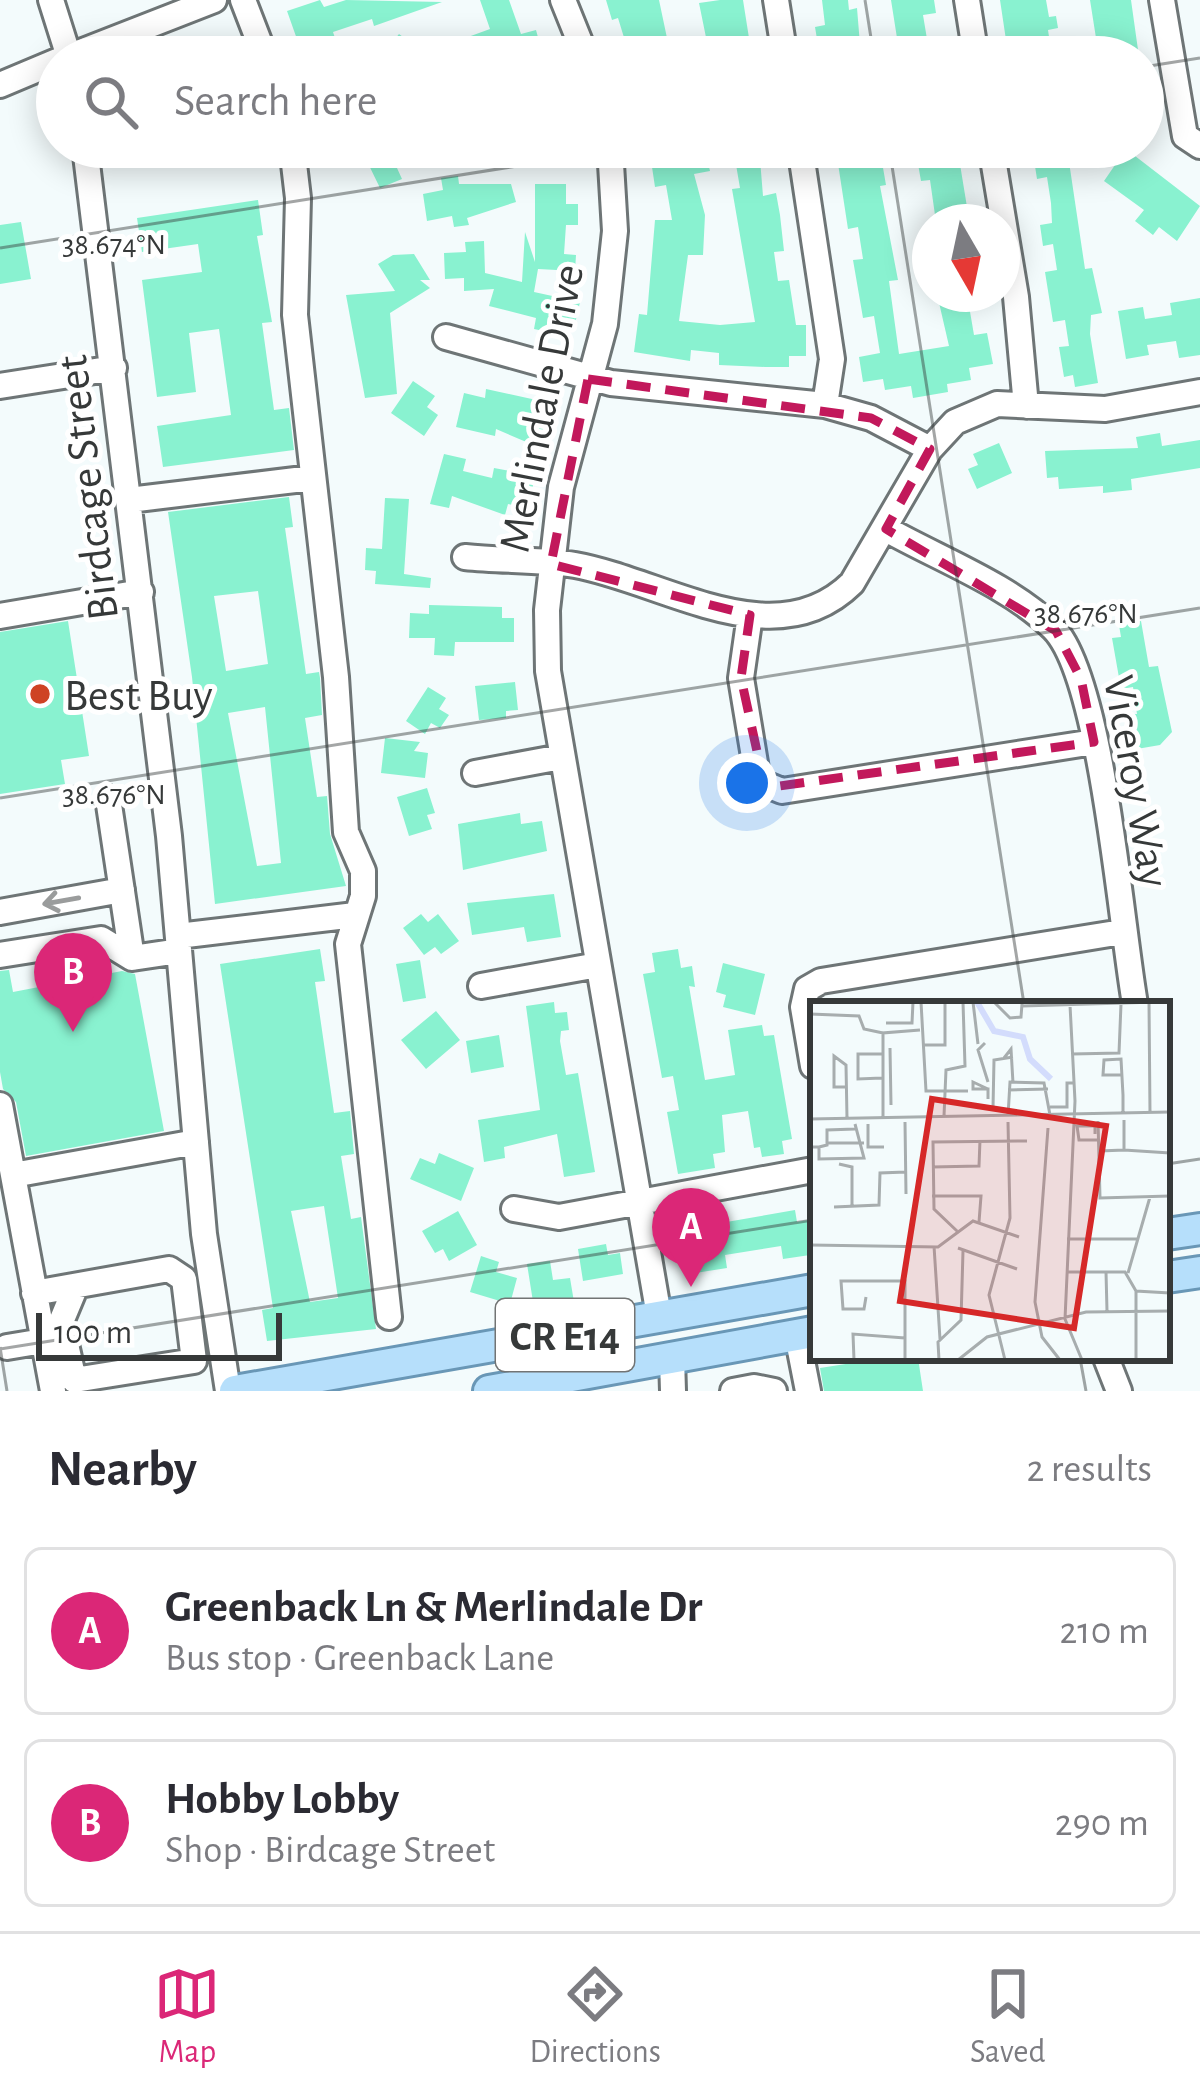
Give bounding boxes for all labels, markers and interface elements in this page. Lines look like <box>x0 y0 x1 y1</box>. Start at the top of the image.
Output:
search box <box>36 36 1164 168</box>
icon: search <box>78 69 144 135</box>
text: Search here <box>174 79 377 124</box>
north arrow <box>912 204 1020 312</box>
text: 38.674°N <box>62 230 166 260</box>
street label: Merlindale Drive <box>492 261 592 556</box>
street label: Birdcage Street <box>50 353 127 623</box>
text: 38.676°N <box>1034 599 1138 629</box>
street label: Viceroy Way <box>1095 672 1176 891</box>
place label: Best Buy <box>64 674 213 719</box>
marker: Best Buy <box>27 681 53 707</box>
your location <box>717 753 777 813</box>
text: 38.676°N <box>62 780 166 810</box>
one-way arrow <box>43 891 82 914</box>
pin: B <box>34 933 112 1032</box>
inset map <box>810 1001 1170 1361</box>
pin: A <box>652 1188 730 1287</box>
road number: CR E14 <box>496 1299 634 1371</box>
scale bar <box>36 1307 282 1360</box>
text: 100 m <box>54 1317 132 1350</box>
text: Nearby <box>48 1444 197 1495</box>
text: 2 results <box>1026 1450 1152 1489</box>
text: Greenback Ln & Merlindale Dr <box>165 1585 702 1630</box>
text: A <box>78 1612 102 1651</box>
text: 210 m <box>1060 1612 1149 1651</box>
text: Bus stop · Greenback Lane <box>165 1639 554 1678</box>
text: Hobby Lobby <box>165 1777 399 1822</box>
text: B <box>79 1804 101 1843</box>
text: 290 m <box>1055 1804 1149 1843</box>
text: Shop · Birdcage Street <box>165 1831 495 1870</box>
tab: Map <box>154 1961 220 2073</box>
tab: Directions <box>529 1961 661 2073</box>
tab: Saved <box>970 1961 1045 2073</box>

